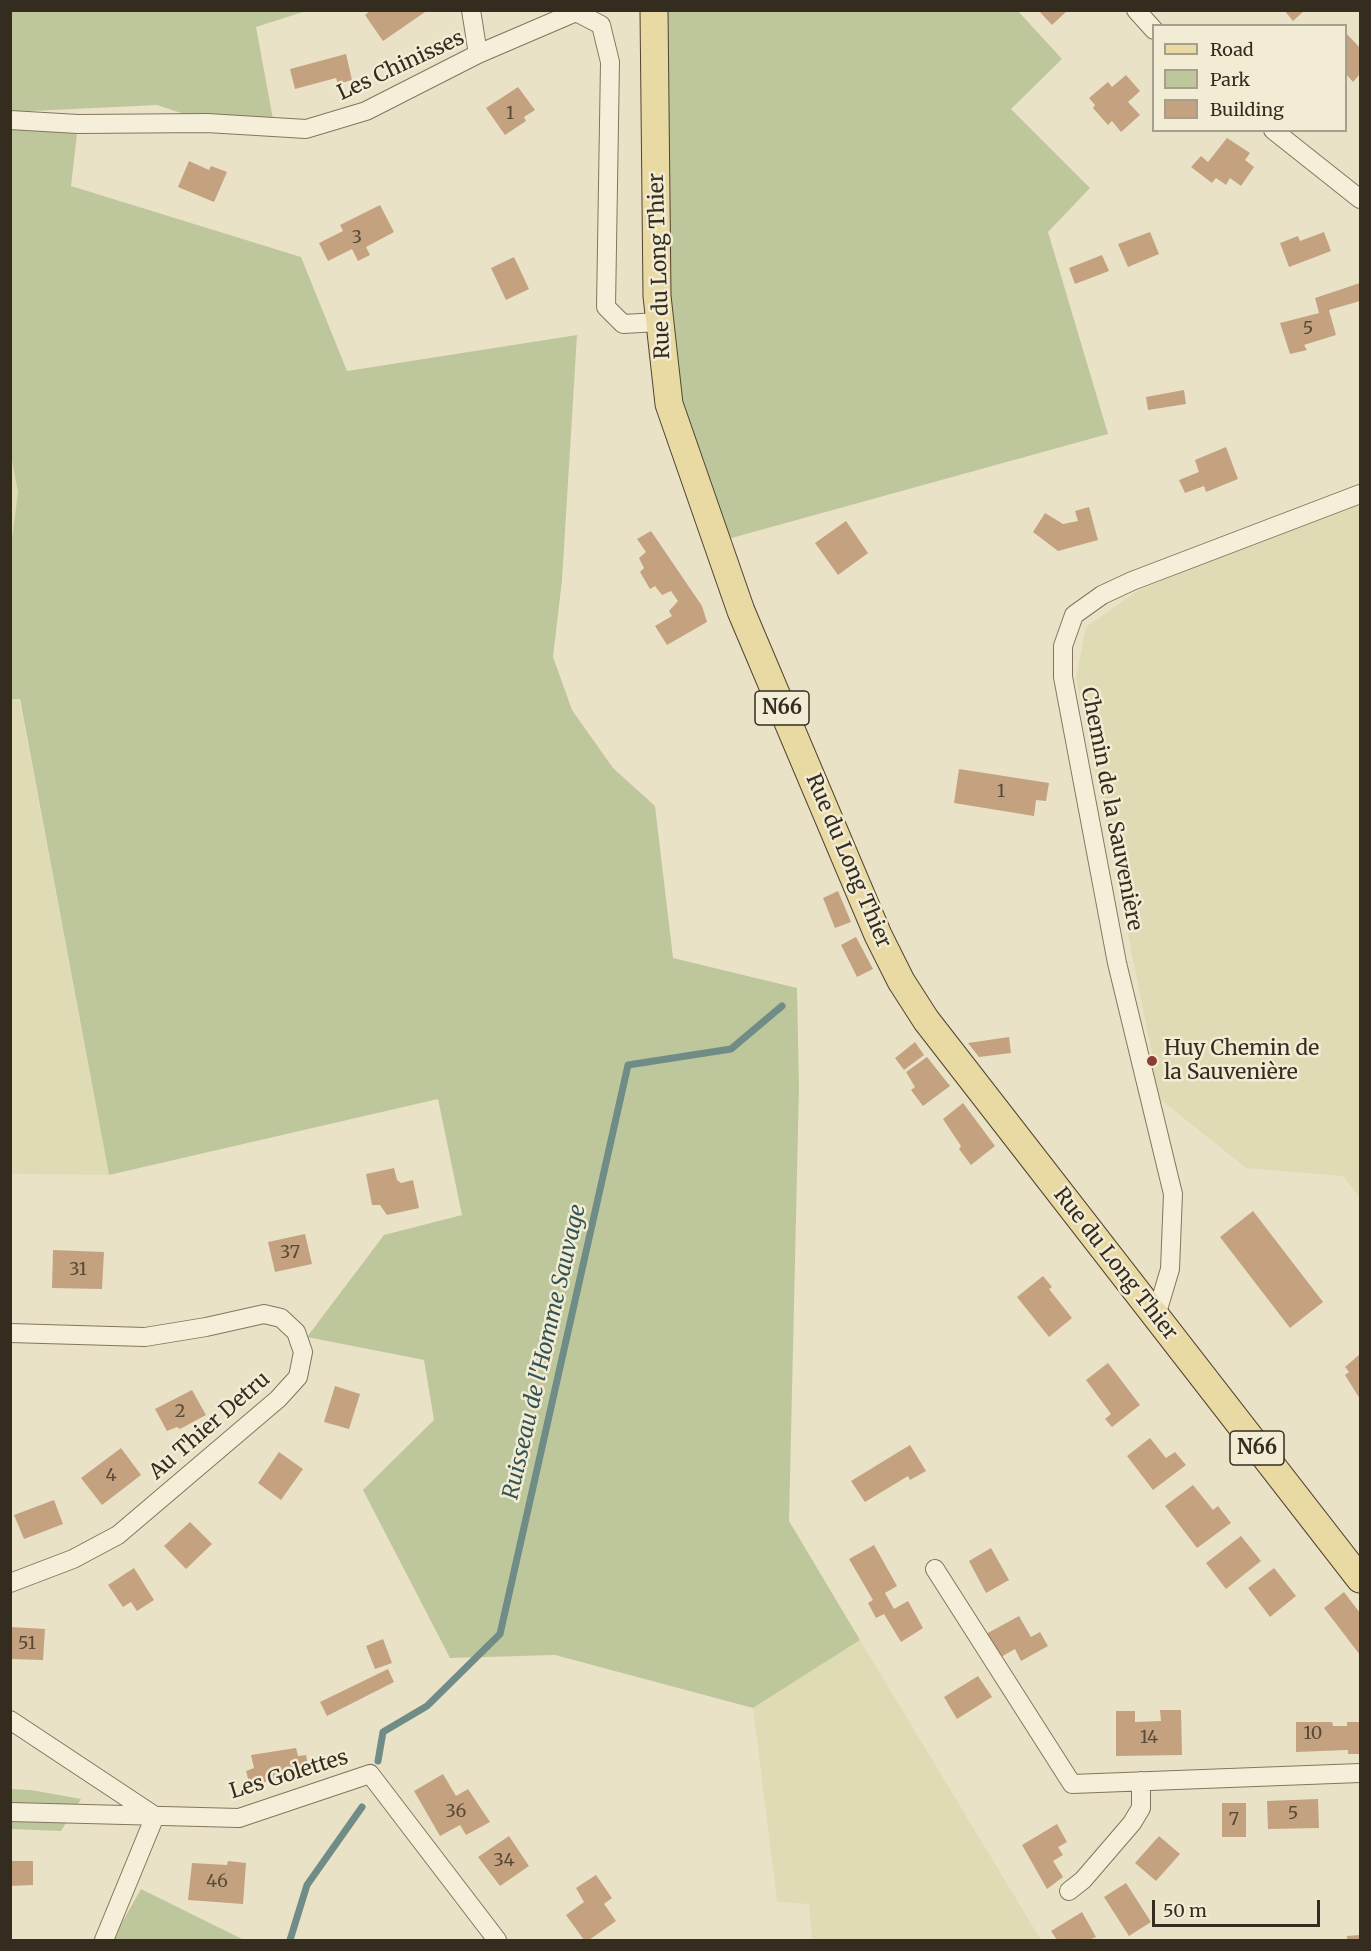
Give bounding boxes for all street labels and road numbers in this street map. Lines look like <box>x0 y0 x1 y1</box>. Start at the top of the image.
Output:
street label: Les Chinisses <box>334 26 468 106</box>
street label: Rue du Long Thier <box>644 172 676 360</box>
street label: Chemin de la Sauvenière <box>1075 685 1147 933</box>
road number: N66 <box>755 691 809 725</box>
street label: Rue du Long Thier <box>800 770 896 952</box>
street label: Rue du Long Thier <box>1048 1183 1182 1345</box>
street label: Au Thier Detru <box>145 1367 275 1485</box>
road number: N66 <box>1230 1431 1284 1465</box>
street label: Les Golettes <box>227 1745 351 1805</box>

